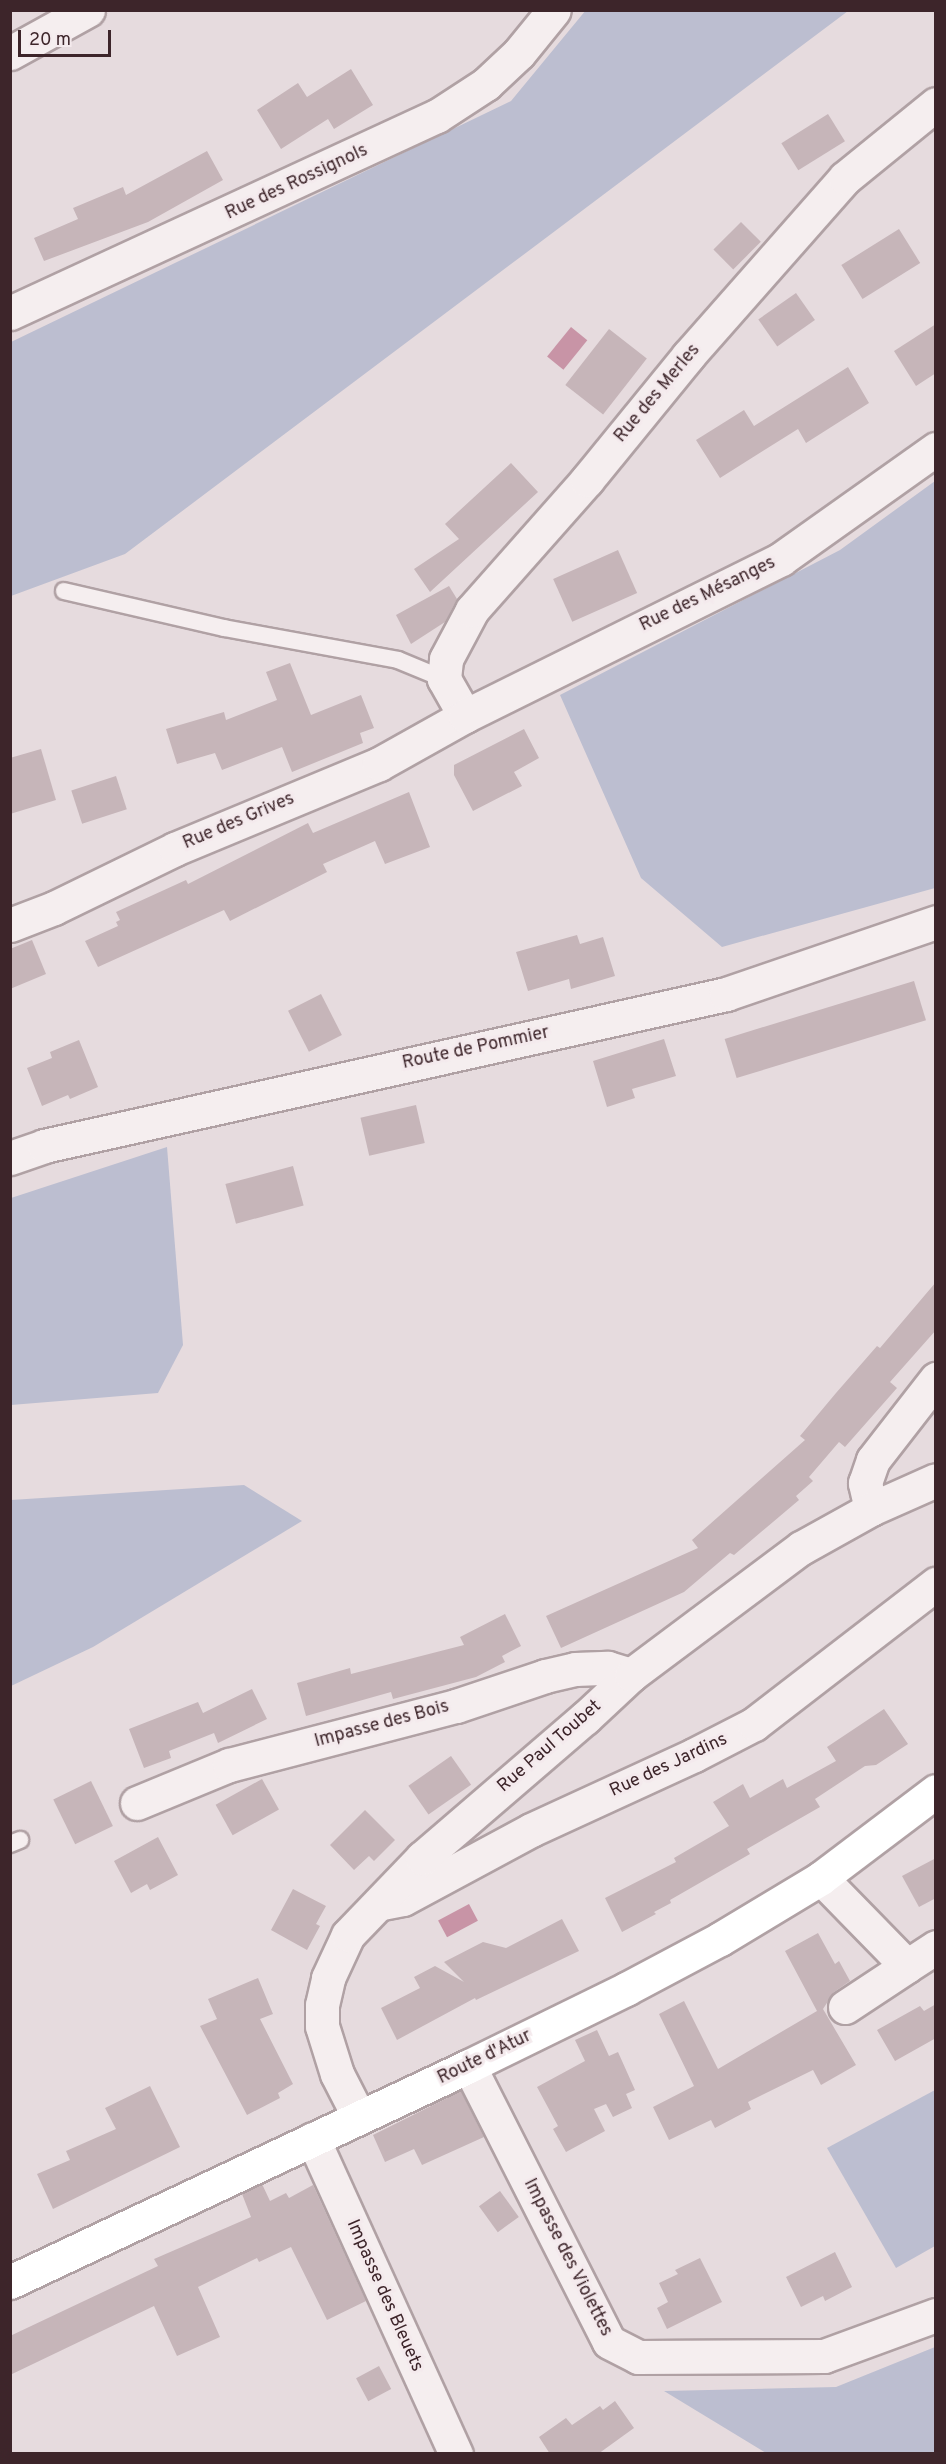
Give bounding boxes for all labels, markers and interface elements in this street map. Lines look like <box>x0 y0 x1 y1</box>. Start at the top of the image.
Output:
scale bar <box>21 18 114 56</box>
text: 20 m <box>29 29 71 52</box>
street label: Rue des Rossignols <box>222 141 372 225</box>
street label: Rue des Merles <box>611 340 705 448</box>
street label: Rue des Mésanges <box>637 553 779 637</box>
street label: Rue des Grives <box>180 789 298 855</box>
street label: Route de Pommier <box>401 1023 551 1075</box>
street label: Rue Paul Toubet <box>494 1696 606 1798</box>
street label: Impasse des Bois <box>312 1697 452 1753</box>
street label: Rue des Jardins <box>607 1729 731 1803</box>
street label: Route d'Atur <box>435 2026 535 2090</box>
street label: Impasse des Violettes <box>518 2175 616 2341</box>
street label: Impasse des Bleuets <box>341 2217 427 2375</box>

